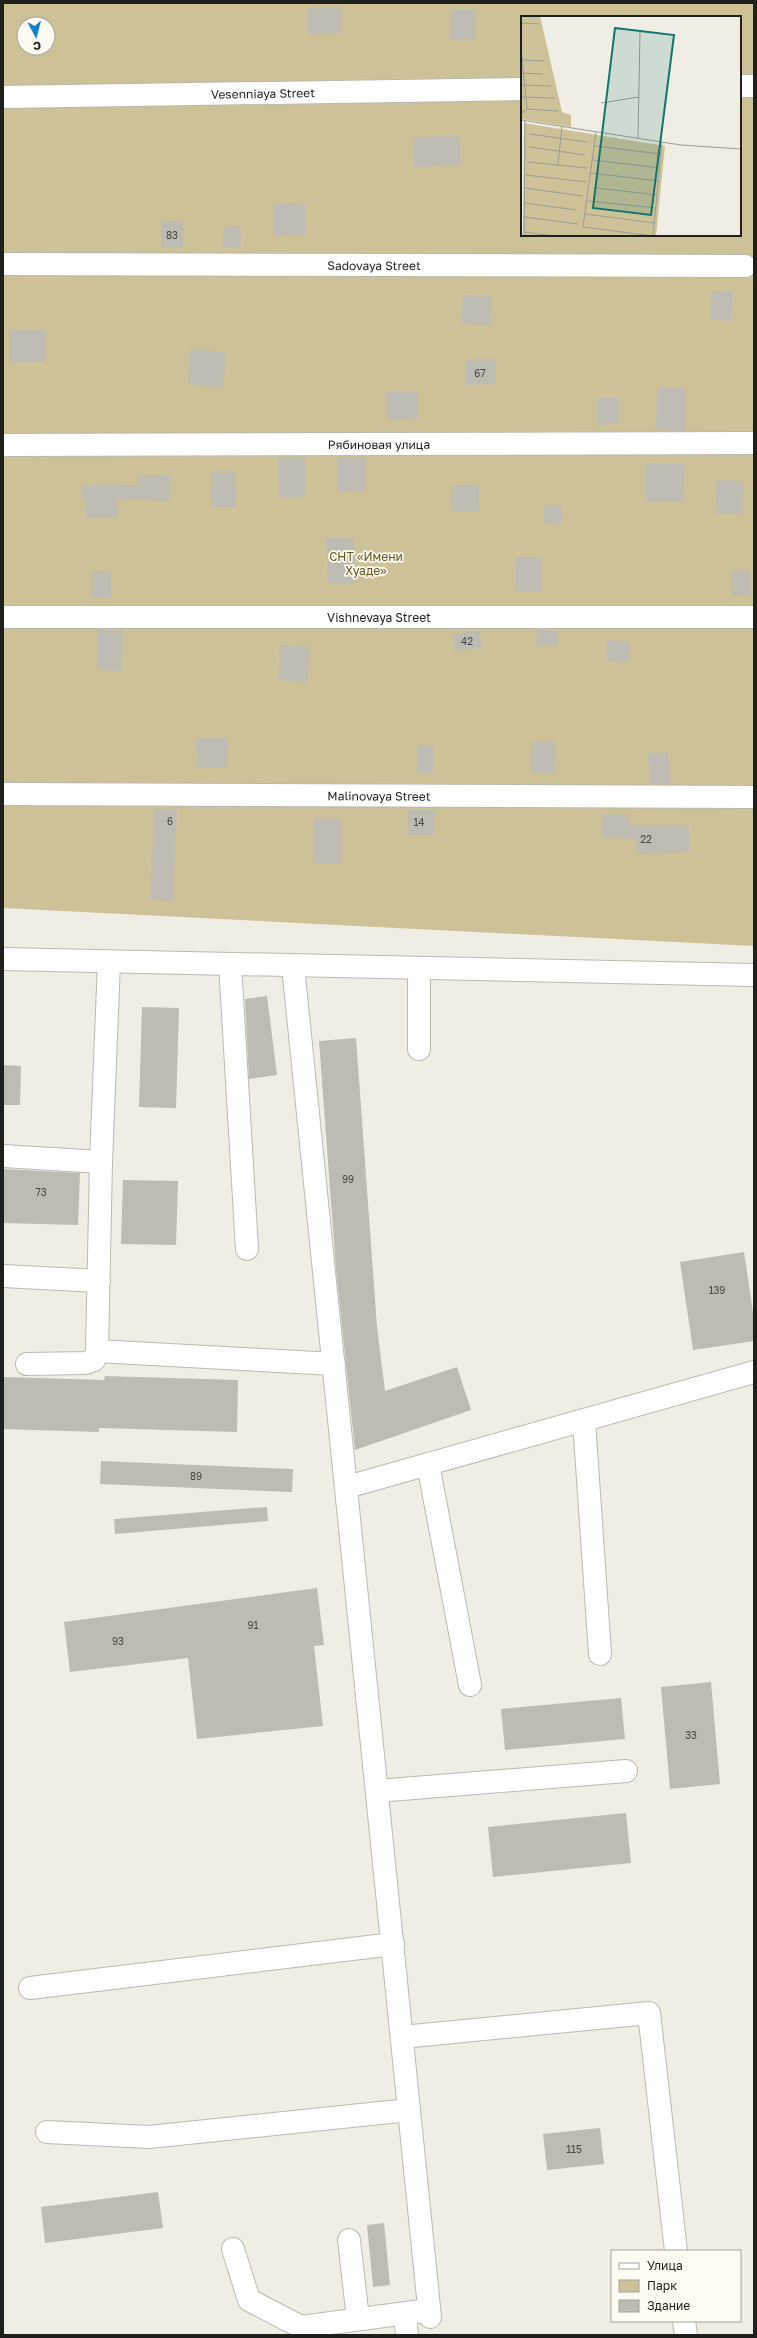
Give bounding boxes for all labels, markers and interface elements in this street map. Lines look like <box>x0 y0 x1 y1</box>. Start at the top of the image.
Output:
north arrow <box>16 16 56 56</box>
inset map <box>521 16 741 236</box>
text: С <box>32 39 42 53</box>
street label: Vesenniaya Street <box>211 85 315 101</box>
house number: 83 <box>166 229 178 241</box>
street label: Sadovaya Street <box>327 257 421 273</box>
house number: 67 <box>474 367 486 379</box>
street label: Рябиновая улица <box>328 436 430 452</box>
park label: СНТ «Имени Хуаде» <box>329 549 403 578</box>
street label: Vishnevaya Street <box>327 610 431 625</box>
house number: 42 <box>461 635 473 647</box>
street label: Malinovaya Street <box>327 788 431 803</box>
house number: 6 <box>167 815 173 827</box>
house number: 14 <box>414 816 424 828</box>
house number: 22 <box>640 833 652 845</box>
house number: 99 <box>342 1173 354 1185</box>
house number: 73 <box>35 1186 47 1198</box>
house number: 139 <box>709 1284 725 1296</box>
house number: 89 <box>190 1470 202 1482</box>
house number: 91 <box>248 1619 259 1631</box>
house number: 93 <box>112 1635 124 1647</box>
house number: 33 <box>685 1729 697 1741</box>
house number: 115 <box>566 2143 582 2155</box>
legend <box>611 2250 741 2322</box>
text: Улица <box>647 2258 683 2273</box>
text: Парк <box>647 2278 677 2293</box>
text: Здание <box>647 2298 690 2313</box>

